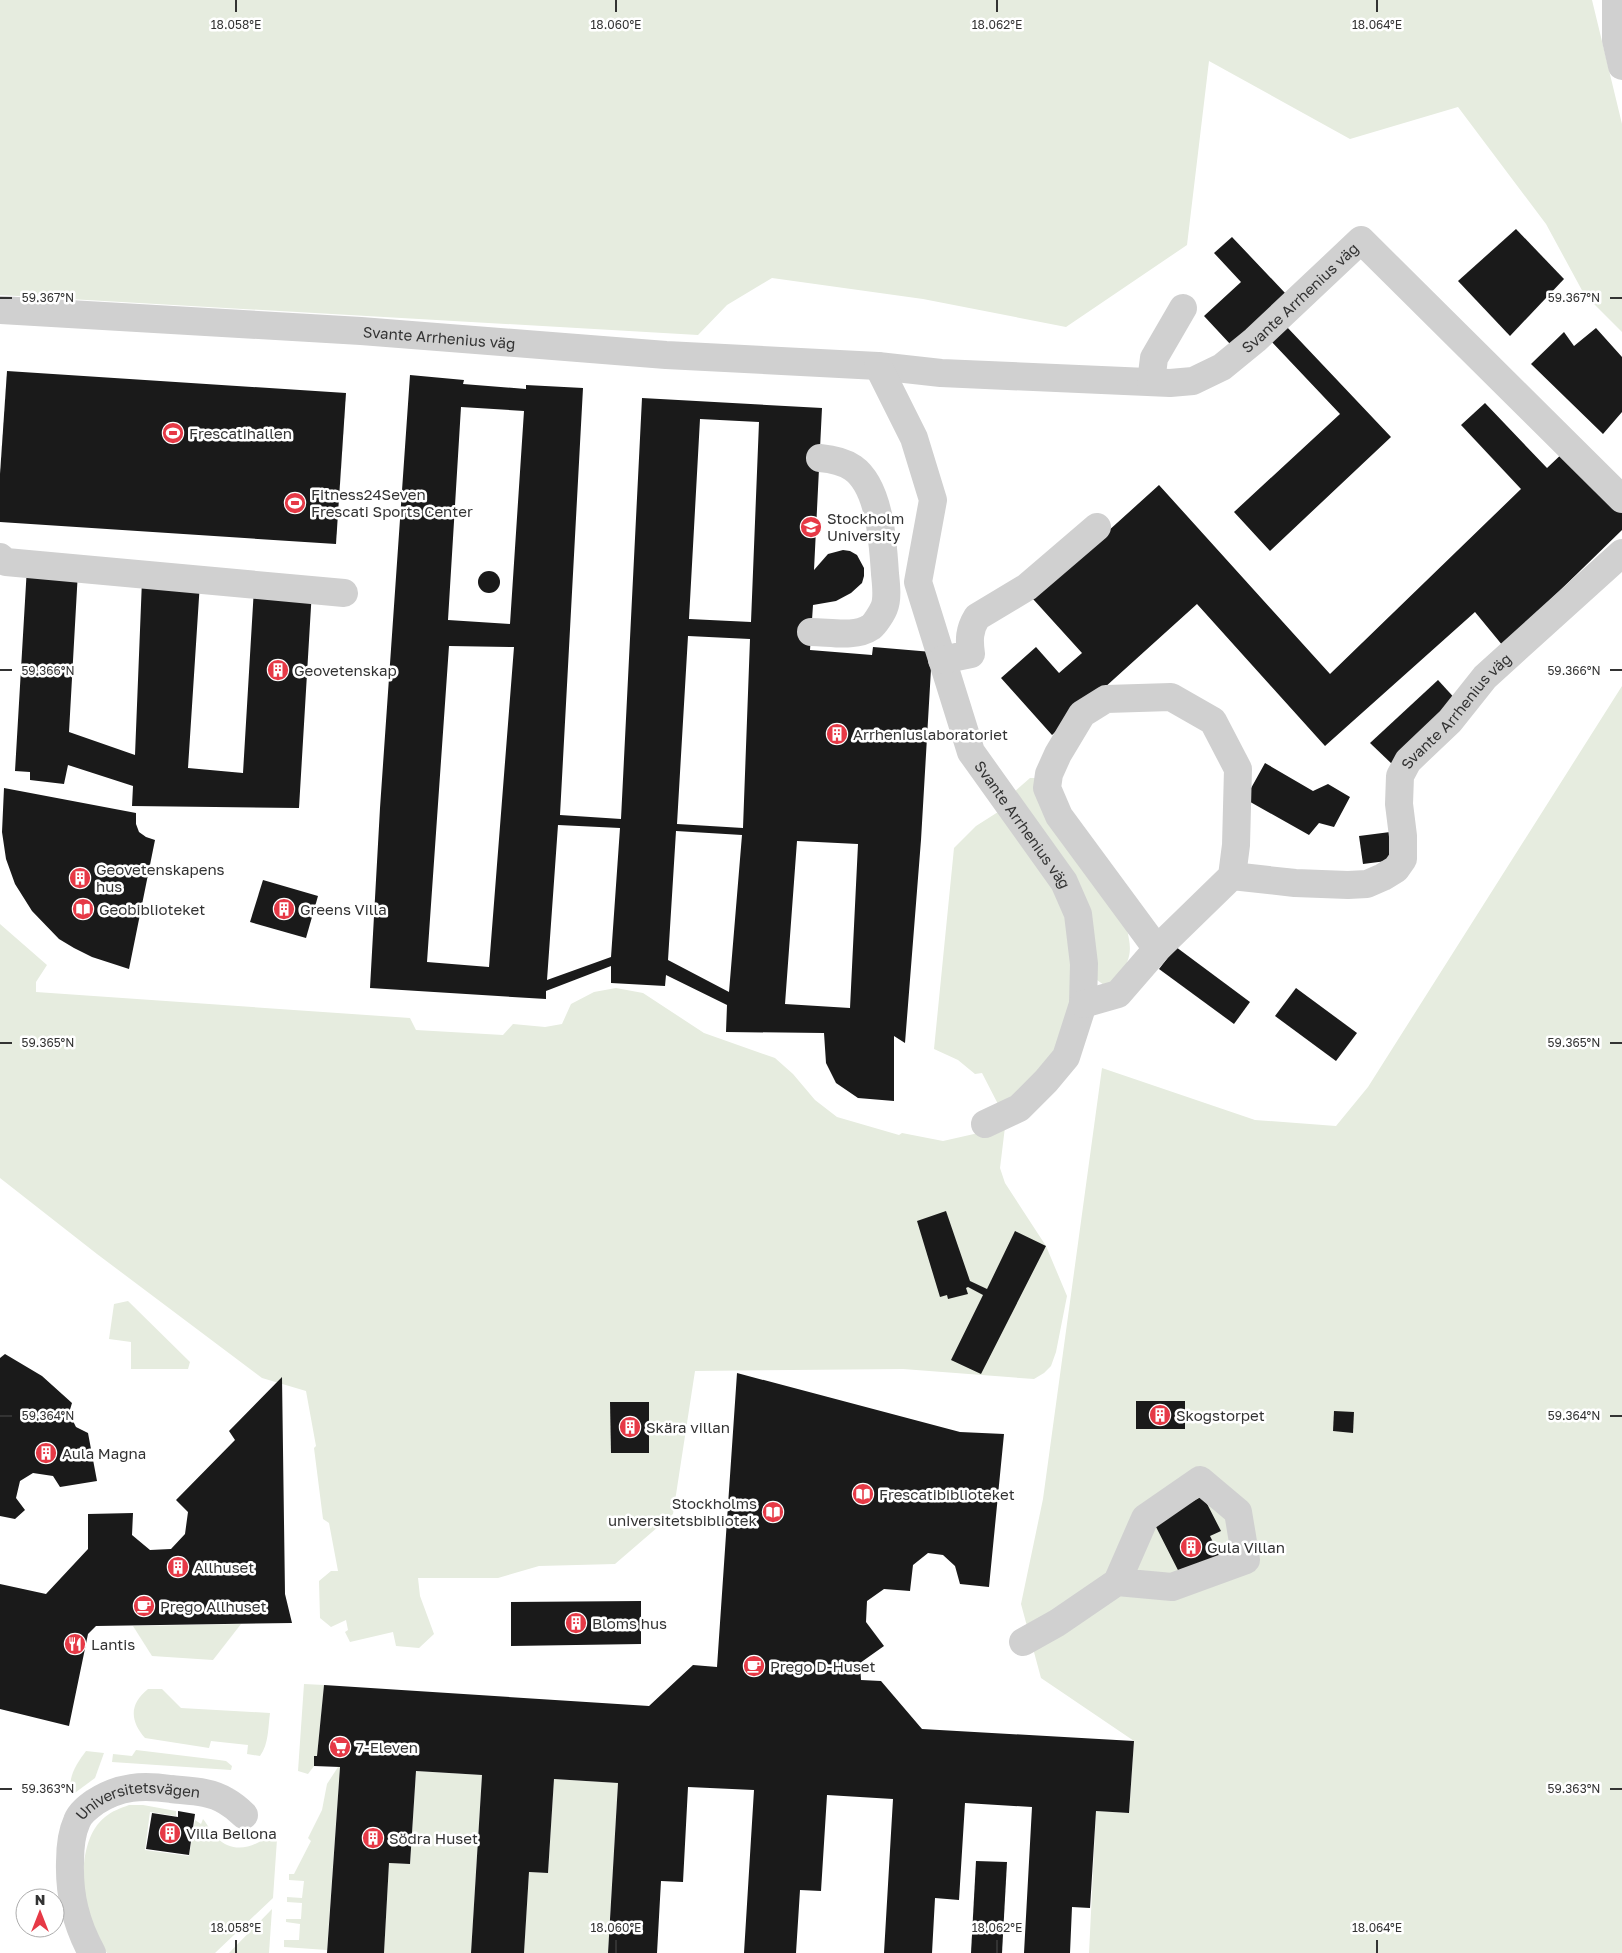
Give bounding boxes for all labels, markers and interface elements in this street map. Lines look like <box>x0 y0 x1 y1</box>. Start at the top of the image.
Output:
text: 18.058°E <box>211 17 261 32</box>
text: 18.060°E <box>591 17 641 32</box>
text: 18.062°E <box>972 17 1022 32</box>
text: 18.064°E <box>1352 17 1402 32</box>
street label: Svante Arrhenius väg <box>1238 239 1362 356</box>
text: 59.367°N <box>22 290 74 305</box>
text: 59.367°N <box>1548 290 1600 305</box>
street label: Svante Arrhenius väg <box>362 322 516 352</box>
sports icon: Frescatihallen <box>161 421 185 445</box>
place label: Frescatihallen <box>189 424 292 442</box>
place label: Fitness24Seven Frescati Sports Center <box>311 485 473 520</box>
sports icon: Fitness24Seven Frescati Sports Center <box>283 491 307 515</box>
place label: Stockholm University <box>827 509 904 544</box>
school or university icon: Stockholm University <box>799 515 823 539</box>
street label: Svante Arrhenius väg <box>1397 649 1515 772</box>
building icon: Geovetenskap <box>266 658 290 682</box>
place label: Geovetenskap <box>294 661 397 679</box>
text: 59.366°N <box>21 663 75 678</box>
text: 59.366°N <box>1547 663 1601 678</box>
building icon: Arrheniuslaboratoriet <box>825 722 849 746</box>
place label: Arrheniuslaboratoriet <box>853 725 1008 743</box>
street label: Svante Arrhenius väg <box>971 757 1075 891</box>
place label: Geovetenskapens hus <box>96 860 225 895</box>
building icon: Geovetenskapens hus <box>68 866 92 890</box>
library icon: Geobiblioteket <box>71 897 95 921</box>
building icon: Greens Villa <box>272 897 296 921</box>
place label: Geobiblioteket <box>99 900 205 918</box>
place label: Greens Villa <box>300 900 387 918</box>
text: 59.365°N <box>22 1035 74 1050</box>
text: 59.365°N <box>1548 1035 1600 1050</box>
building icon: Skogstorpet <box>1148 1403 1172 1427</box>
place label: Skogstorpet <box>1176 1406 1265 1424</box>
text: 59.364°N <box>22 1408 74 1423</box>
text: 59.364°N <box>1548 1408 1600 1423</box>
building icon: Skära villan <box>618 1415 642 1439</box>
place label: Skära villan <box>646 1418 730 1436</box>
building icon: Aula Magna <box>34 1441 58 1465</box>
place label: Aula Magna <box>62 1444 146 1462</box>
library icon: Frescatibiblioteket <box>851 1482 875 1506</box>
place label: Frescatibiblioteket <box>879 1485 1015 1503</box>
place label: Stockholms universitetsbibliotek <box>608 1494 758 1529</box>
library icon: Stockholms universitetsbibliotek <box>761 1500 785 1524</box>
building icon: Gula Villan <box>1179 1535 1203 1559</box>
place label: Gula Villan <box>1207 1538 1285 1556</box>
building icon: Allhuset <box>166 1555 190 1579</box>
place label: Allhuset <box>194 1558 254 1576</box>
cafe icon: Prego Allhuset <box>132 1594 156 1618</box>
place label: Prego Allhuset <box>160 1597 267 1615</box>
building icon: Bloms hus <box>564 1611 588 1635</box>
place label: Bloms hus <box>592 1614 667 1632</box>
restaurant icon: Lantis <box>63 1632 87 1656</box>
place label: Lantis <box>91 1635 135 1653</box>
cafe icon: Prego D-Huset <box>742 1654 766 1678</box>
place label: Prego D-Huset <box>770 1657 876 1675</box>
supermarket icon: 7-Eleven <box>328 1735 352 1759</box>
place label: 7-Eleven <box>356 1738 418 1756</box>
street label: Universitetsvägen <box>71 1778 201 1823</box>
text: 59.363°N <box>22 1781 74 1796</box>
text: 59.363°N <box>1548 1781 1600 1796</box>
building icon: Villa Bellona <box>158 1821 182 1845</box>
place label: Villa Bellona <box>186 1824 277 1842</box>
building icon: Södra Huset <box>361 1826 385 1850</box>
place label: Södra Huset <box>389 1829 478 1847</box>
north arrow <box>15 1888 65 1938</box>
text: N <box>35 1891 45 1908</box>
text: 18.058°E <box>211 1920 261 1935</box>
text: 18.060°E <box>591 1920 641 1935</box>
text: 18.062°E <box>972 1920 1022 1935</box>
text: 18.064°E <box>1352 1920 1402 1935</box>

